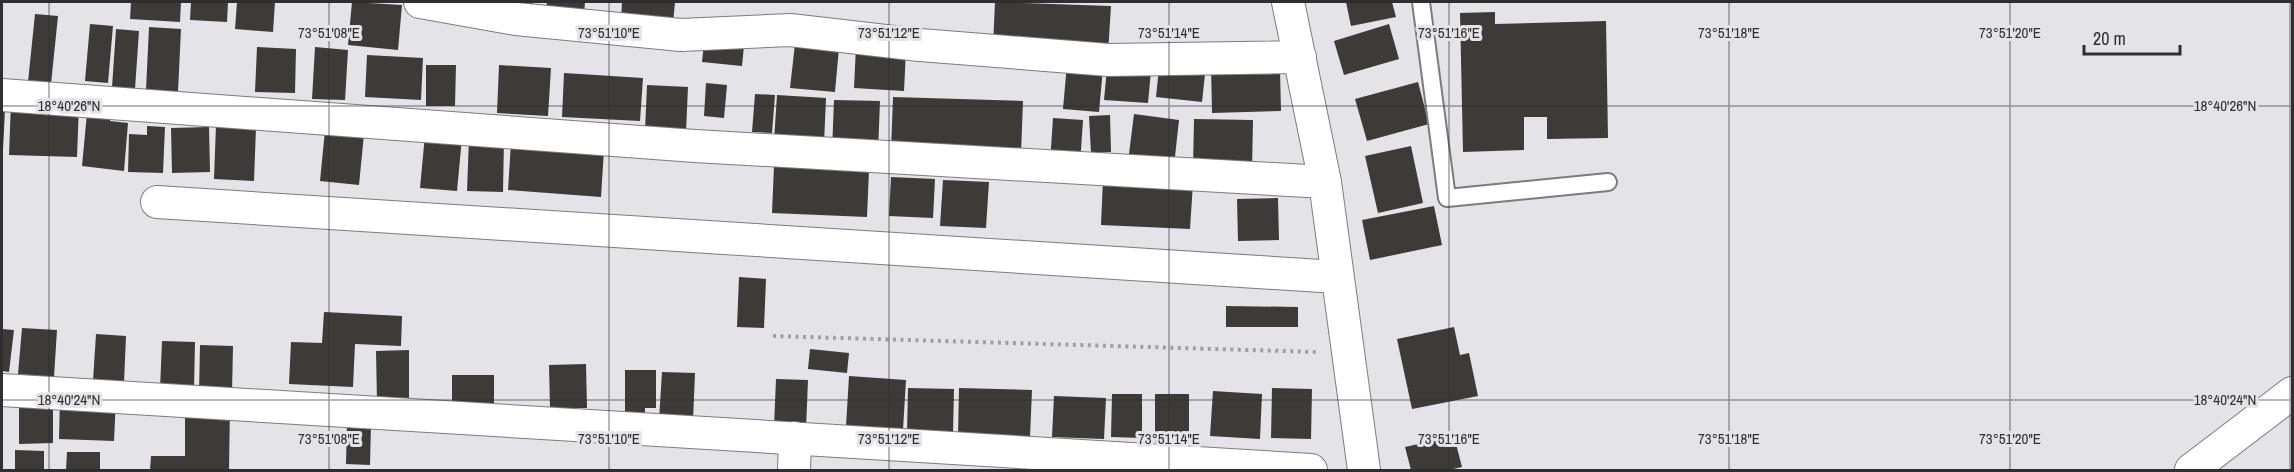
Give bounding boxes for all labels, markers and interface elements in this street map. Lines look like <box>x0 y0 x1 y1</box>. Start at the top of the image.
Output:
scale bar <box>2084 18 2180 56</box>
text: 73°51'08"E <box>298 22 360 43</box>
text: 73°51'10"E <box>578 22 640 43</box>
text: 73°51'12"E <box>858 22 920 43</box>
text: 73°51'14"E <box>1138 22 1200 43</box>
text: 73°51'16"E <box>1418 22 1480 43</box>
text: 73°51'18"E <box>1698 22 1760 43</box>
text: 73°51'20"E <box>1979 22 2041 43</box>
text: 20 m <box>2093 26 2126 51</box>
text: 18°40'26"N <box>38 95 100 116</box>
text: 18°40'26"N <box>2194 95 2256 116</box>
text: 18°40'24"N <box>38 389 100 410</box>
text: 18°40'24"N <box>2194 389 2256 410</box>
text: 73°51'08"E <box>298 428 360 449</box>
text: 73°51'10"E <box>578 428 640 449</box>
text: 73°51'12"E <box>858 428 920 449</box>
text: 73°51'14"E <box>1138 428 1200 449</box>
text: 73°51'16"E <box>1418 428 1480 449</box>
text: 73°51'18"E <box>1698 428 1760 449</box>
text: 73°51'20"E <box>1979 428 2041 449</box>

